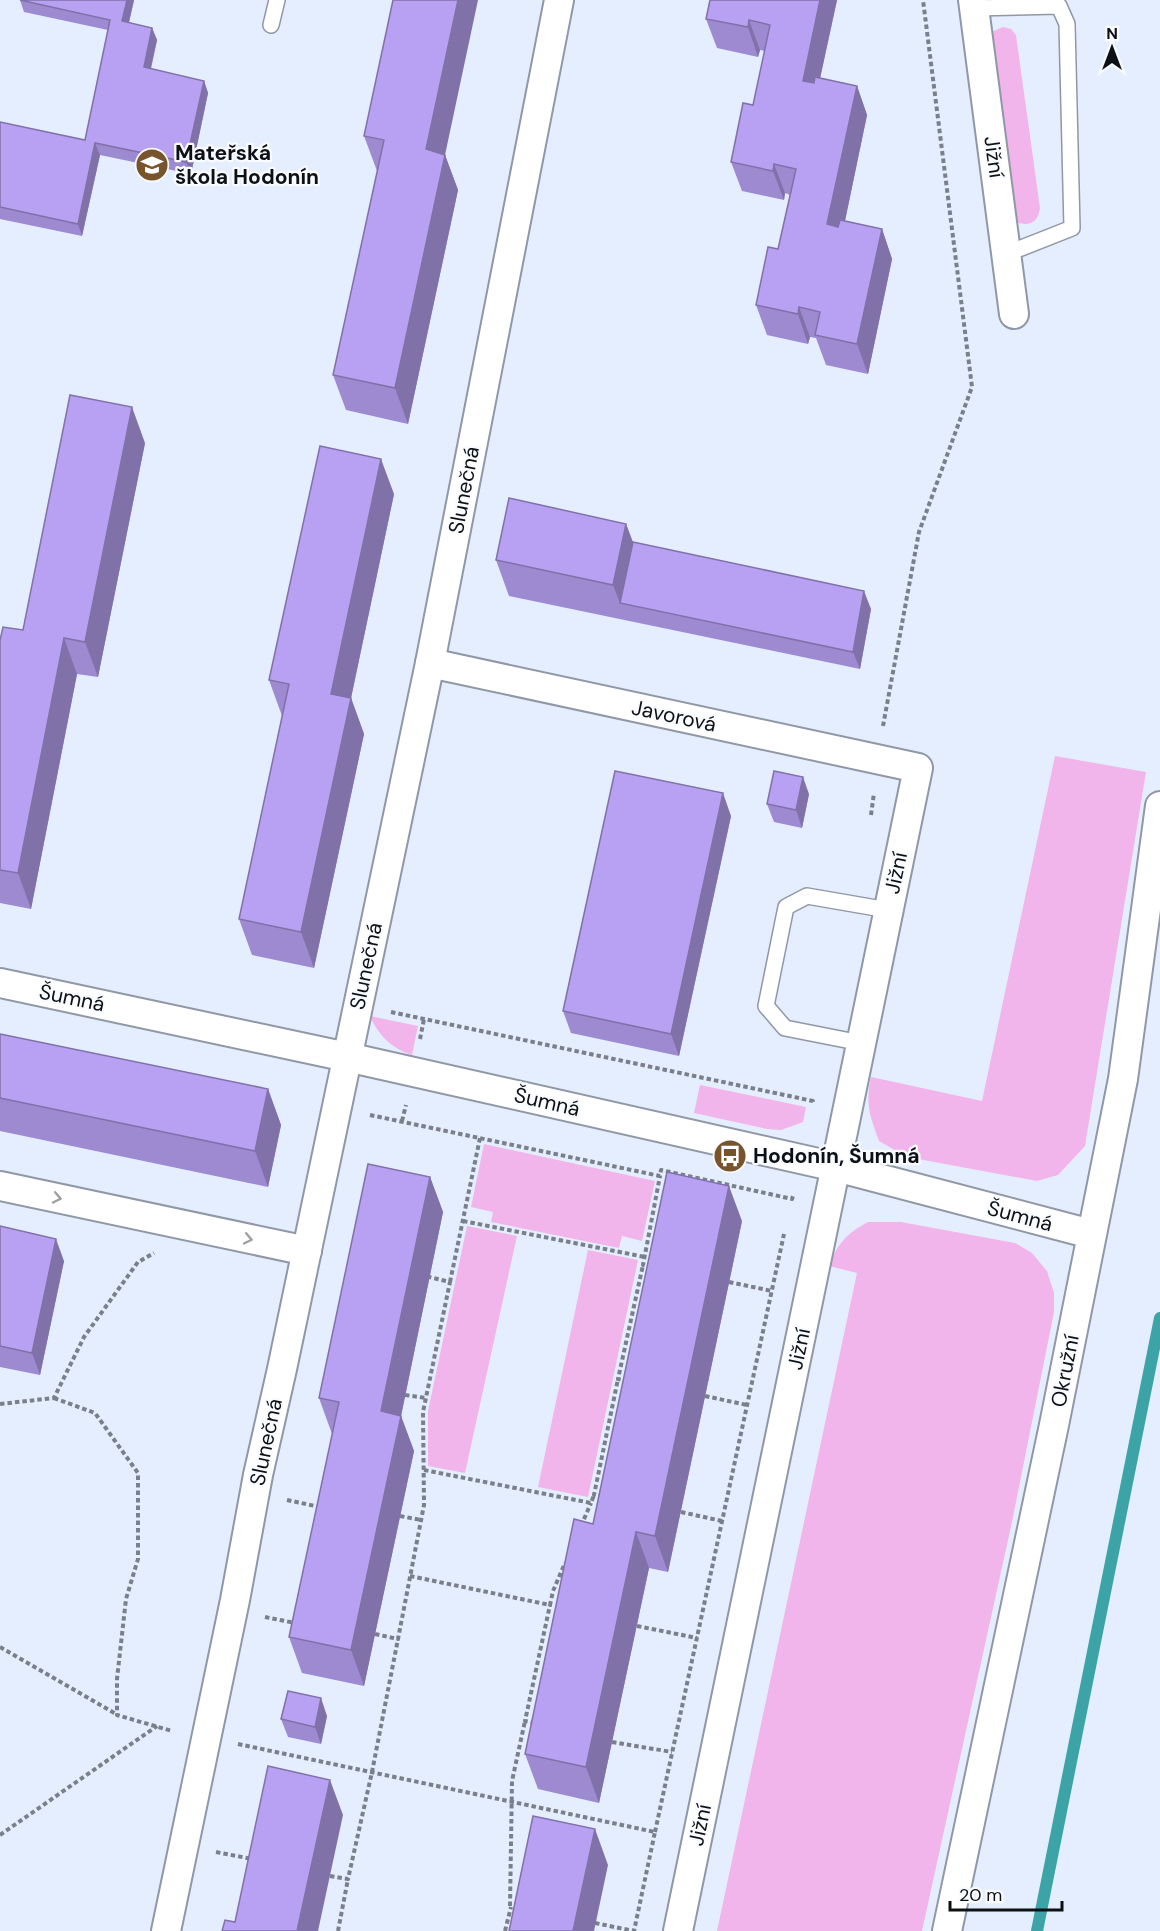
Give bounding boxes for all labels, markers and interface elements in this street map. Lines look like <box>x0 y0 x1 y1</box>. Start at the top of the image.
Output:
north arrow <box>1082 18 1142 78</box>
text: N <box>1106 23 1118 44</box>
street label: Jižní <box>977 134 1011 180</box>
place label: Mateřská škola Hodonín <box>175 139 319 191</box>
school or university icon: Mateřská škola Hodonín <box>134 147 170 183</box>
street label: Slunečná <box>442 444 486 536</box>
street label: Javorová <box>629 693 719 739</box>
street label: Jižní <box>878 849 914 896</box>
street label: Slunečná <box>343 920 389 1012</box>
street label: Šumná <box>37 977 107 1019</box>
street label: Šumná <box>511 1081 583 1123</box>
bus stop icon: Hodonín, Šumná <box>712 1138 748 1174</box>
place label: Hodonín, Šumná <box>753 1142 920 1170</box>
one-way arrow <box>52 1191 62 1204</box>
street label: Šumná <box>984 1194 1056 1238</box>
one-way arrow <box>243 1232 253 1245</box>
street label: Jižní <box>781 1325 817 1372</box>
street label: Okružní <box>1044 1332 1086 1410</box>
street label: Slunečná <box>243 1396 289 1488</box>
street label: Jižní <box>682 1801 718 1848</box>
scale bar <box>950 1874 1062 1912</box>
text: 20 m <box>959 1883 1002 1907</box>

